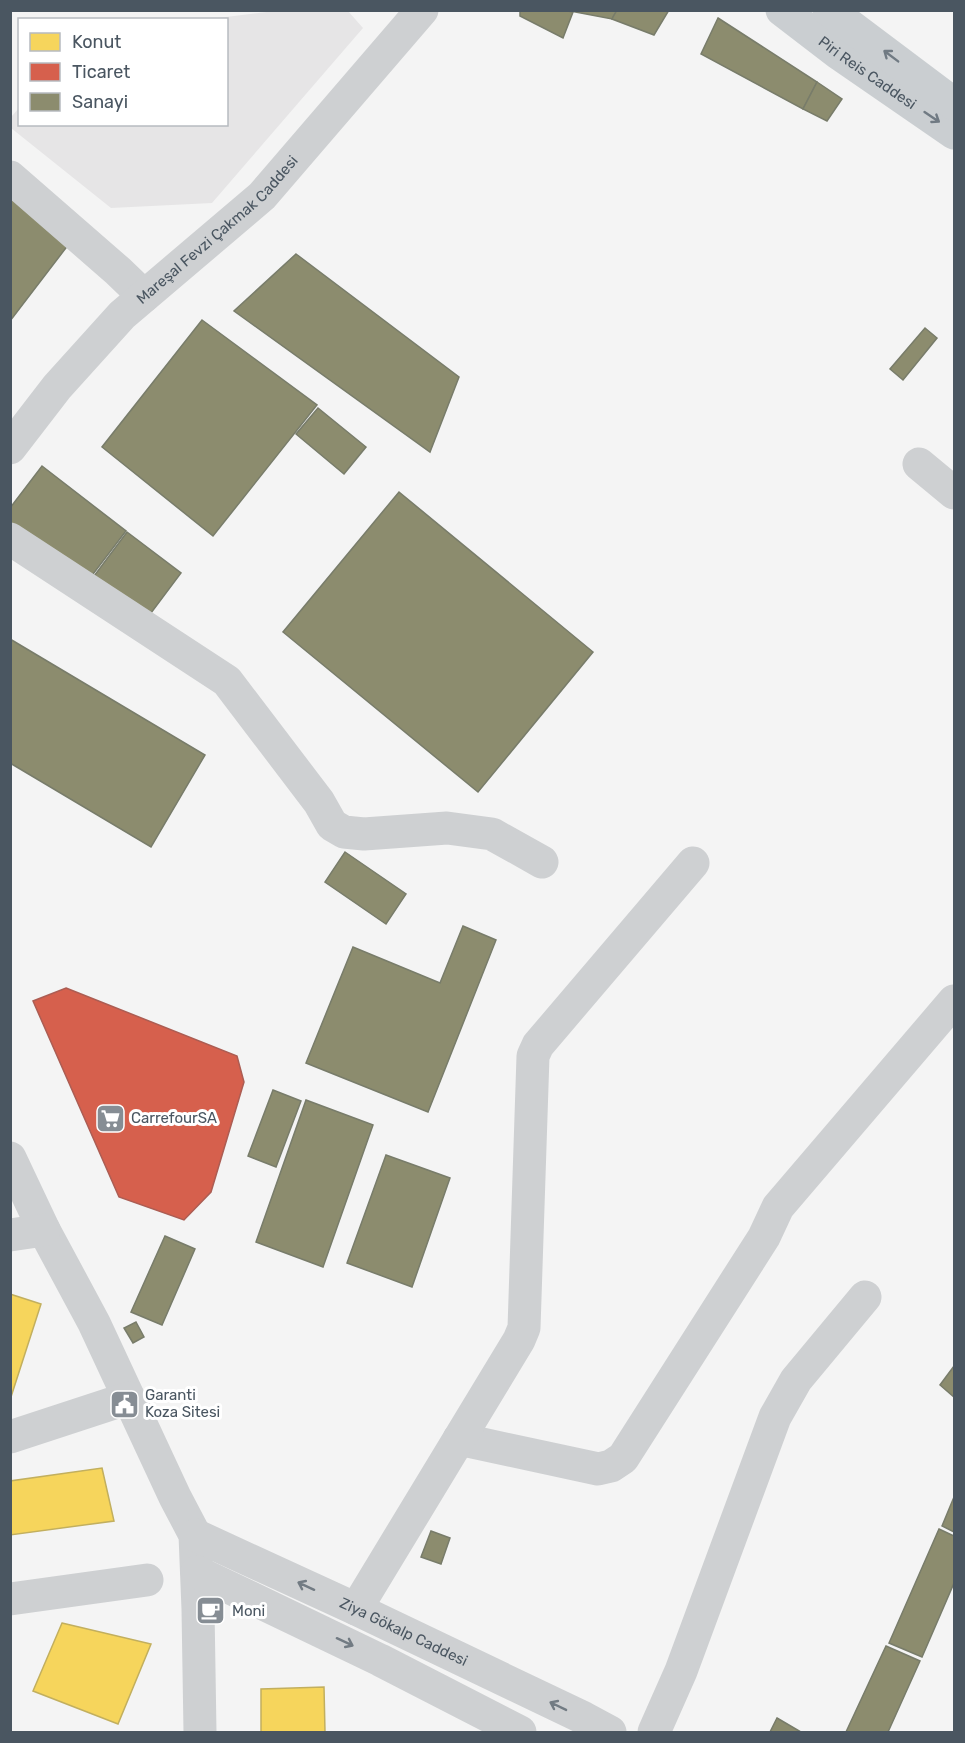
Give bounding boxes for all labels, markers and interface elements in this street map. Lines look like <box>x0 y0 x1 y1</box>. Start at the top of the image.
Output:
legend <box>18 18 228 126</box>
text: Konut <box>72 31 121 53</box>
street label: Piri Reis Caddesi <box>815 32 920 113</box>
one-way arrow <box>883 50 899 63</box>
text: Ticaret <box>72 61 130 83</box>
text: Sanayi <box>72 91 128 113</box>
one-way arrow <box>923 111 940 123</box>
street label: Mareşal Fevzi Çakmak Caddesi <box>133 152 302 308</box>
supermarket icon: CarrefourSA <box>94 1102 126 1134</box>
place label: CarrefourSA <box>131 1109 217 1127</box>
place label: Garanti Koza Sitesi <box>145 1386 220 1421</box>
public building icon: Garanti Koza Sitesi <box>108 1388 140 1420</box>
one-way arrow <box>297 1579 315 1591</box>
street label: Ziya Gökalp Caddesi <box>337 1594 470 1670</box>
cafe icon: Moni <box>195 1595 227 1627</box>
place label: Moni <box>232 1602 265 1620</box>
one-way arrow <box>335 1637 353 1649</box>
one-way arrow <box>549 1699 567 1711</box>

